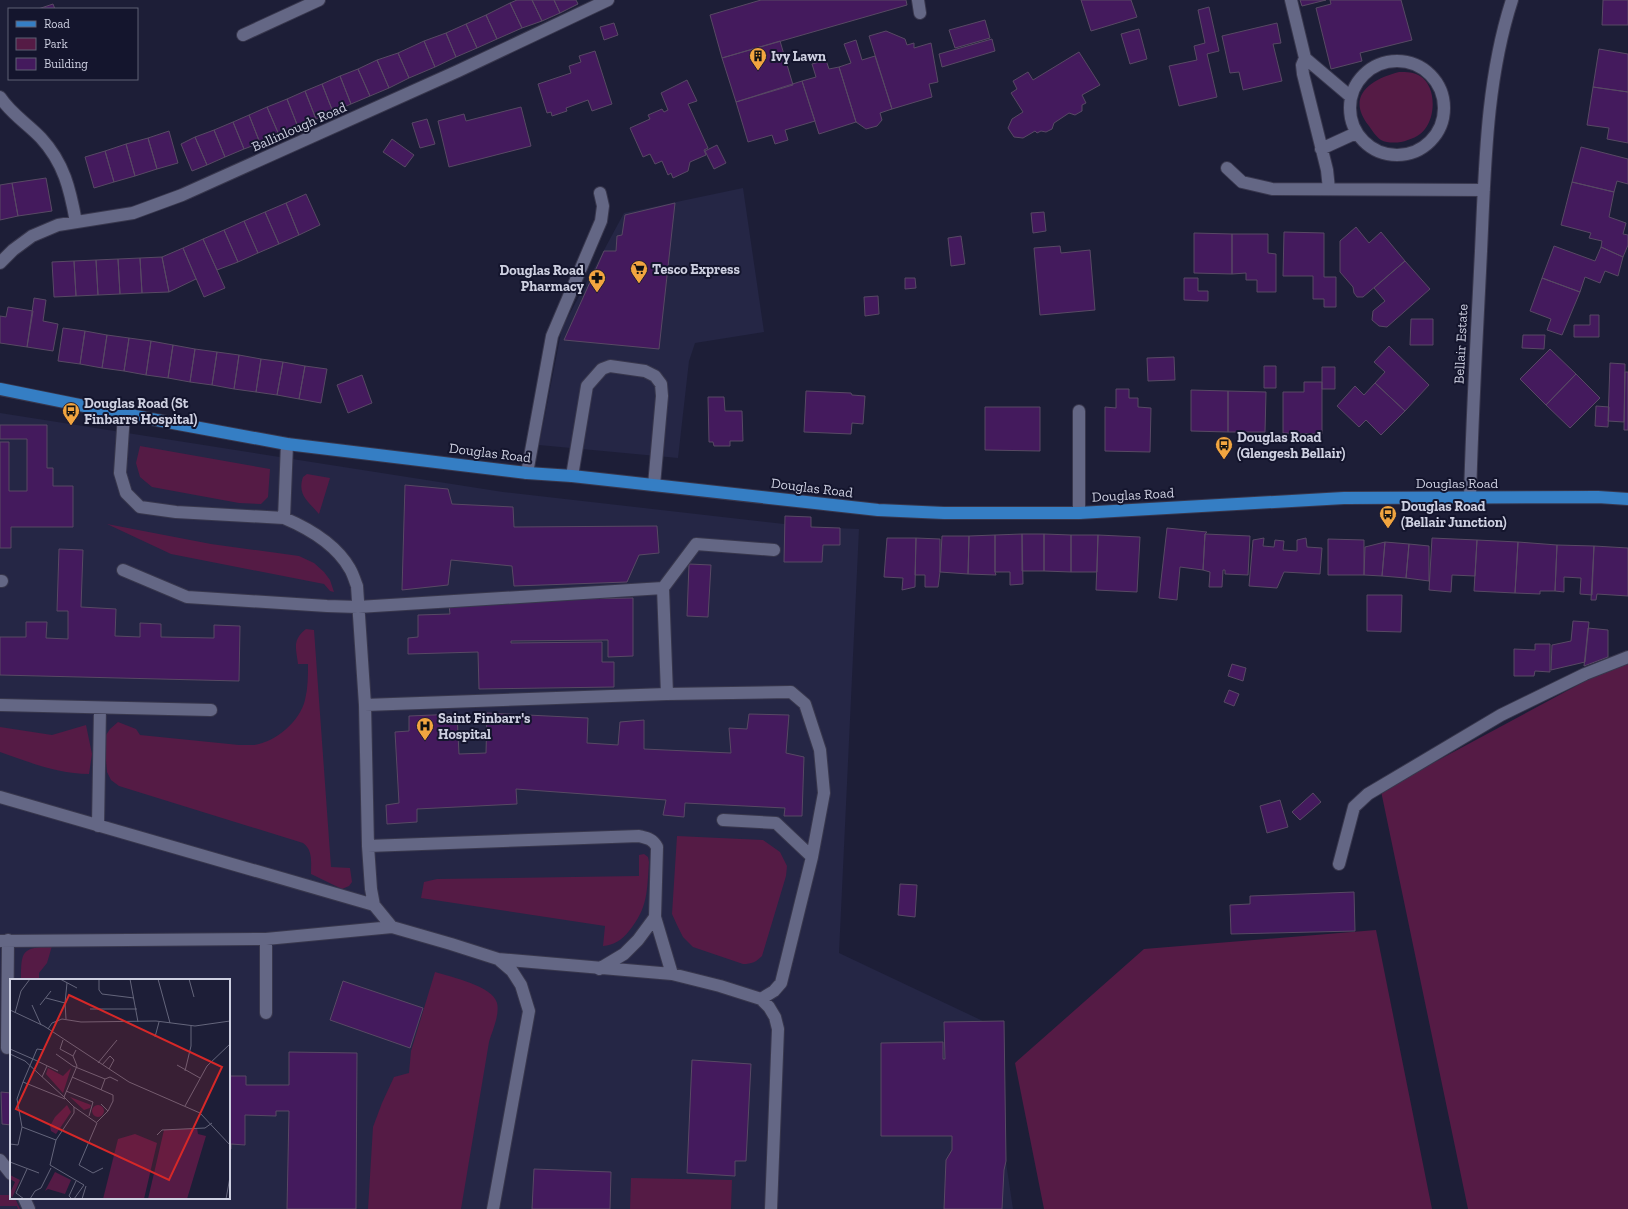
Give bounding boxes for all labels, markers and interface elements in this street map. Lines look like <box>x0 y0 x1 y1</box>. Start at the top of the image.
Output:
legend <box>8 8 138 80</box>
text: Road <box>44 17 70 31</box>
text: Park <box>44 37 69 51</box>
building icon: Ivy Lawn <box>748 46 768 71</box>
place label: Ivy Lawn <box>771 48 827 65</box>
text: Building <box>44 57 88 71</box>
street label: Ballinlough Road <box>249 98 349 156</box>
supermarket icon: Tesco Express <box>629 259 649 284</box>
place label: Tesco Express <box>652 261 740 278</box>
place label: Douglas Road Pharmacy <box>499 262 585 295</box>
pharmacy icon: Douglas Road Pharmacy <box>587 268 607 293</box>
street label: Bellair Estate <box>1450 303 1472 384</box>
place label: Douglas Road (St Finbarrs Hospital) <box>84 395 197 428</box>
bus stop icon: Douglas Road (St Finbarrs Hospital) <box>61 401 81 426</box>
place label: Douglas Road (Glengesh Bellair) <box>1237 429 1345 462</box>
bus stop icon: Douglas Road (Glengesh Bellair) <box>1214 435 1234 460</box>
street label: Douglas Road <box>448 440 532 466</box>
street label: Douglas Road <box>770 475 854 501</box>
street label: Douglas Road <box>1416 475 1499 492</box>
street label: Douglas Road <box>1091 484 1175 506</box>
place label: Douglas Road (Bellair Junction) <box>1401 498 1507 531</box>
bus stop icon: Douglas Road (Bellair Junction) <box>1378 504 1398 529</box>
place label: Saint Finbarr's Hospital <box>438 710 531 743</box>
hospital icon: Saint Finbarr's Hospital <box>415 716 435 741</box>
inset map <box>10 979 230 1199</box>

